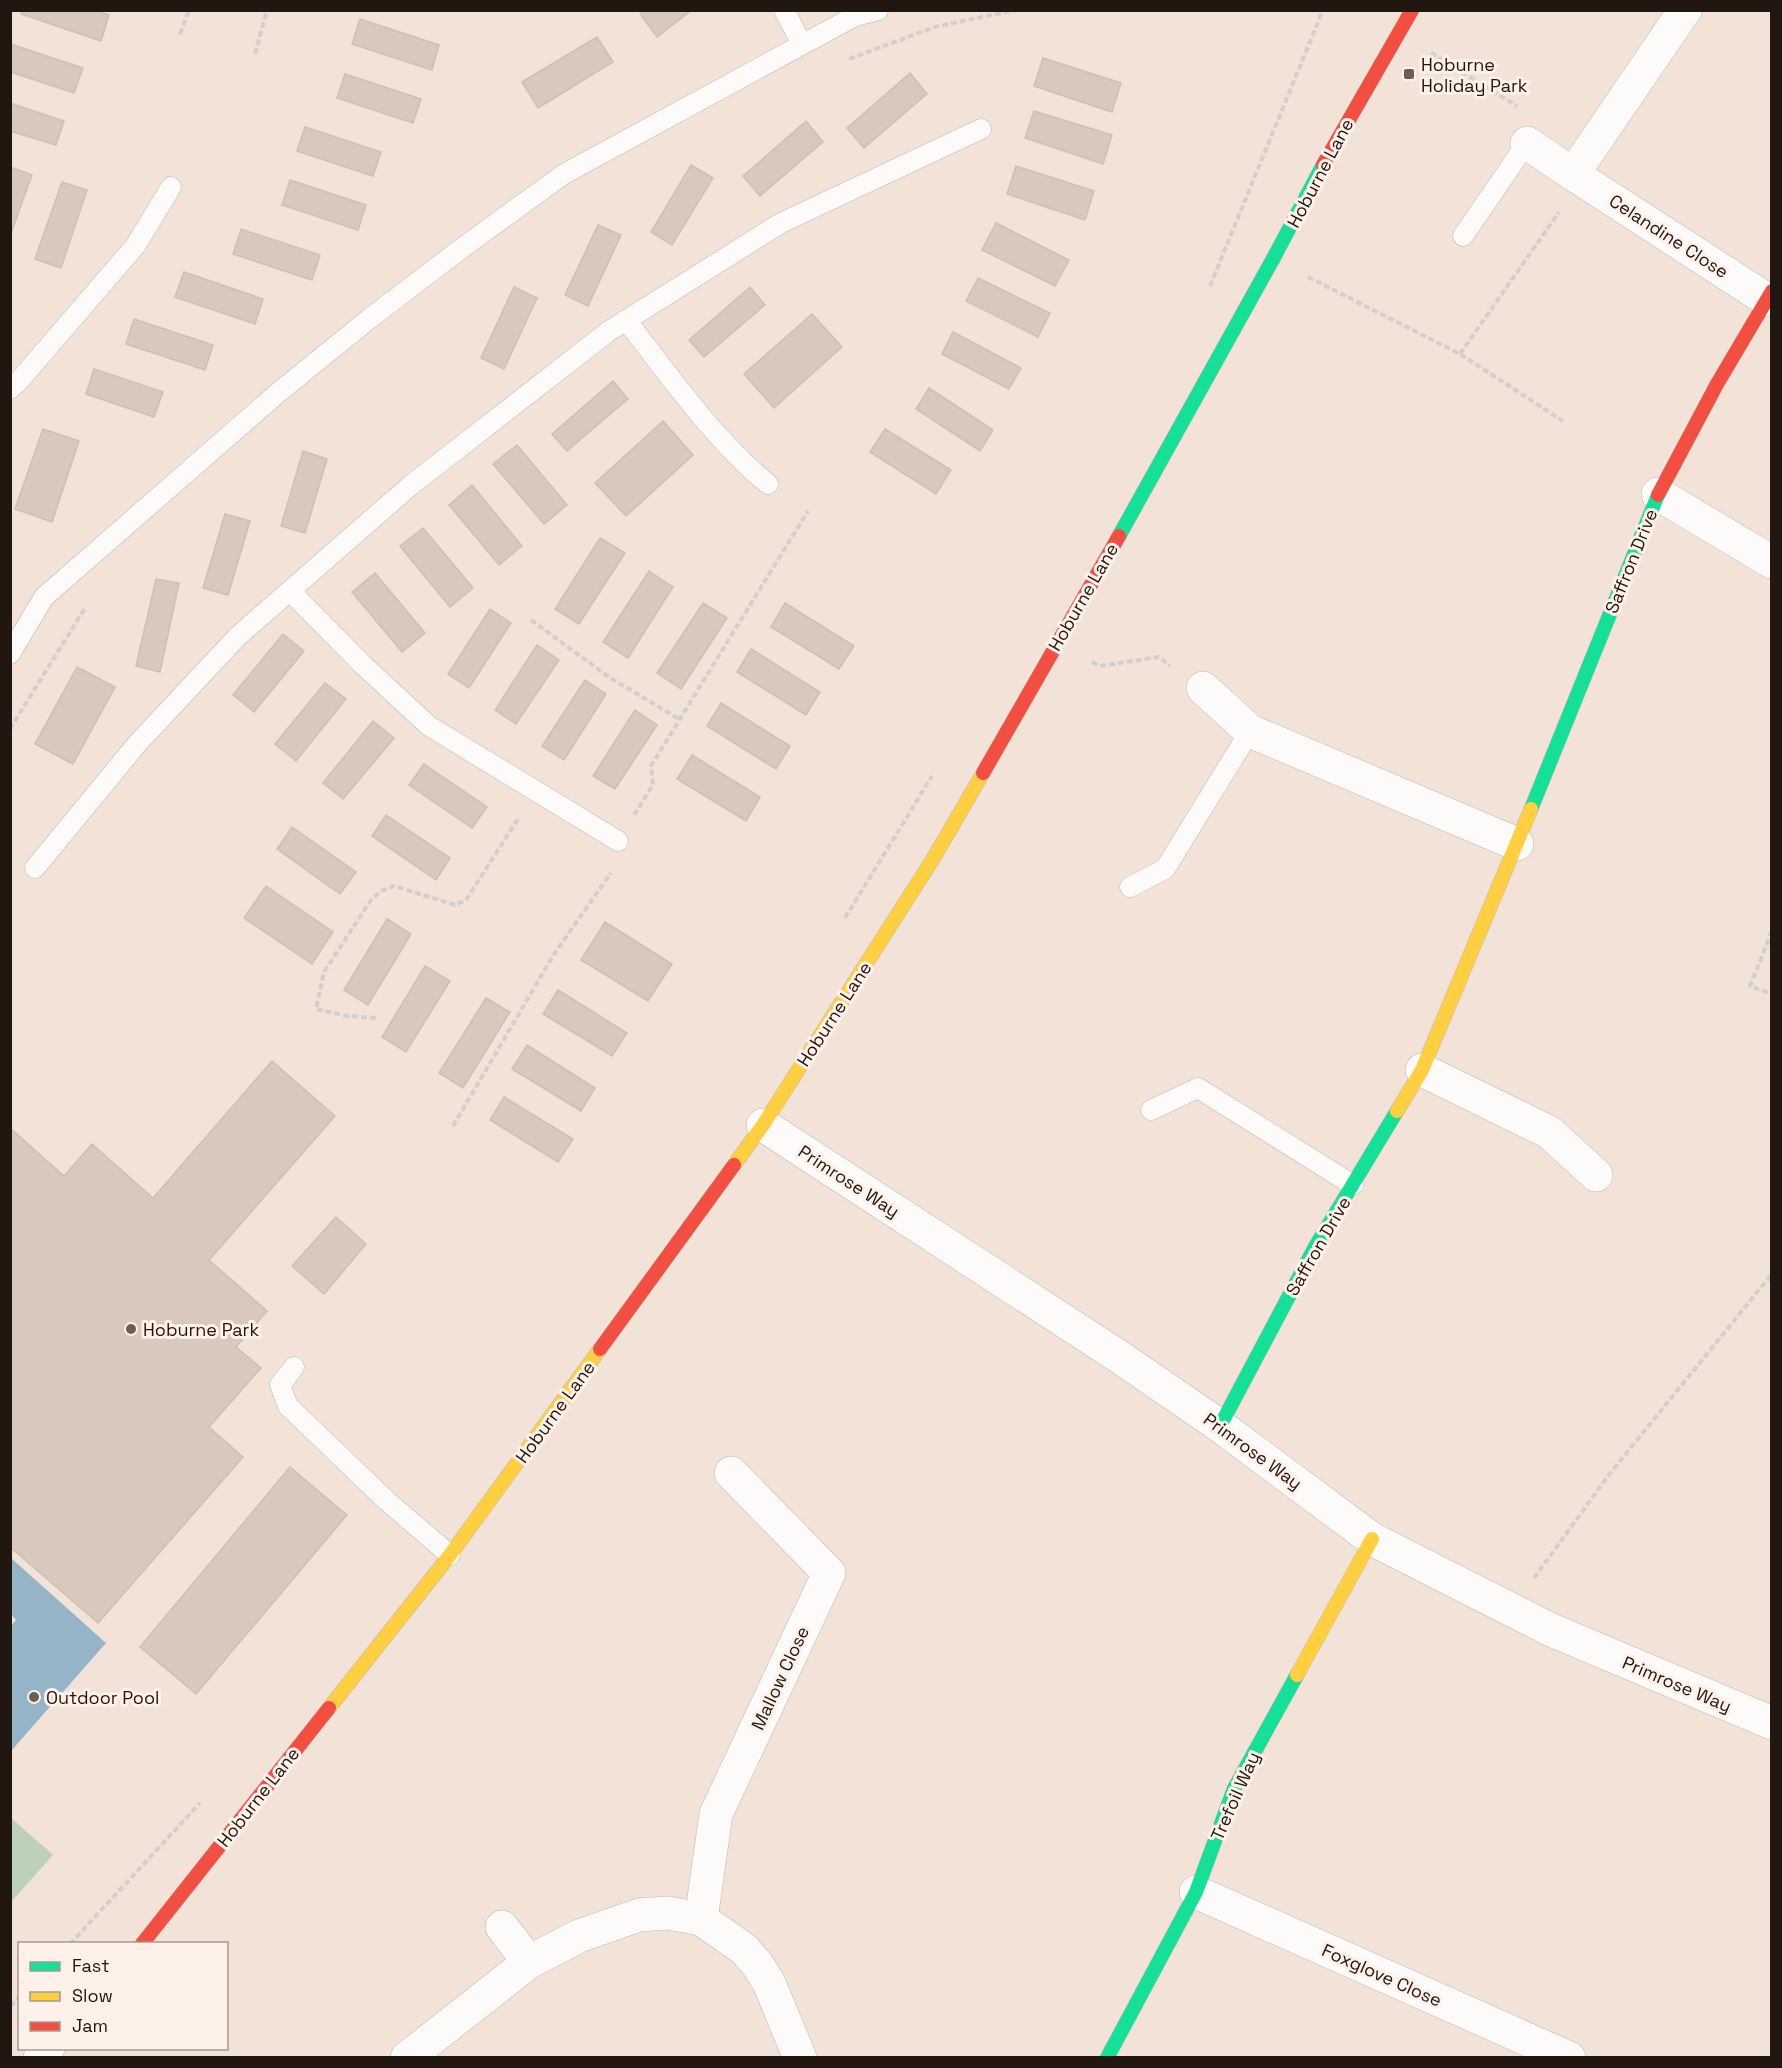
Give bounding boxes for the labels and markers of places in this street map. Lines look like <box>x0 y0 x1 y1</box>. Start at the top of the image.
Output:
place label: Hoburne Holiday Park <box>1421 53 1528 97</box>
marker: Hoburne Holiday Park <box>1402 67 1416 81</box>
place label: Hoburne Park <box>143 1318 259 1341</box>
marker: Hoburne Park <box>124 1322 138 1336</box>
place label: Outdoor Pool <box>46 1686 159 1709</box>
marker: Outdoor Pool <box>27 1690 41 1704</box>

